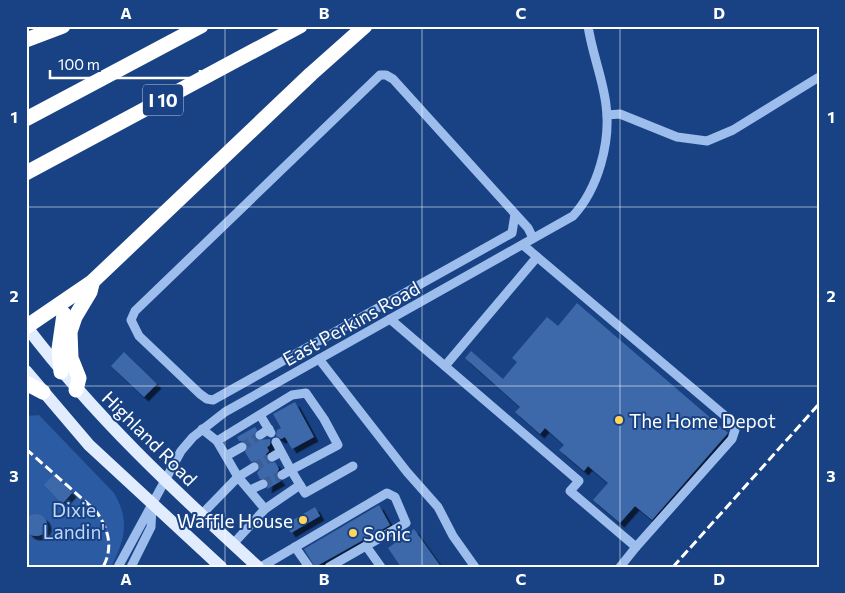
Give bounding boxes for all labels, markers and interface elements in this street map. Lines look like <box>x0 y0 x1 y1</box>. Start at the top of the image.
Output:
text: A <box>120 3 132 22</box>
text: B <box>319 3 330 22</box>
text: C <box>516 3 527 22</box>
text: D <box>713 3 725 22</box>
scale bar <box>50 48 200 80</box>
text: 100 m <box>58 55 100 73</box>
road number: I 10 <box>143 84 183 116</box>
text: 1 <box>10 107 18 126</box>
text: 1 <box>827 107 835 126</box>
street label: East Perkins Road <box>278 276 424 370</box>
text: 2 <box>9 286 19 305</box>
text: 2 <box>826 286 836 305</box>
street label: Highland Road <box>98 386 202 490</box>
place label: The Home Depot <box>629 409 776 432</box>
marker: The Home Depot <box>613 414 625 426</box>
text: 3 <box>9 466 19 485</box>
text: 3 <box>826 466 836 485</box>
park label: Dixie Landin' <box>43 498 105 543</box>
place label: Waffle House <box>177 509 293 532</box>
marker: Waffle House <box>297 514 309 526</box>
place label: Sonic <box>363 522 411 545</box>
marker: Sonic <box>347 527 359 539</box>
text: A <box>120 569 132 588</box>
text: B <box>319 569 330 588</box>
text: C <box>516 569 527 588</box>
text: D <box>713 569 725 588</box>

